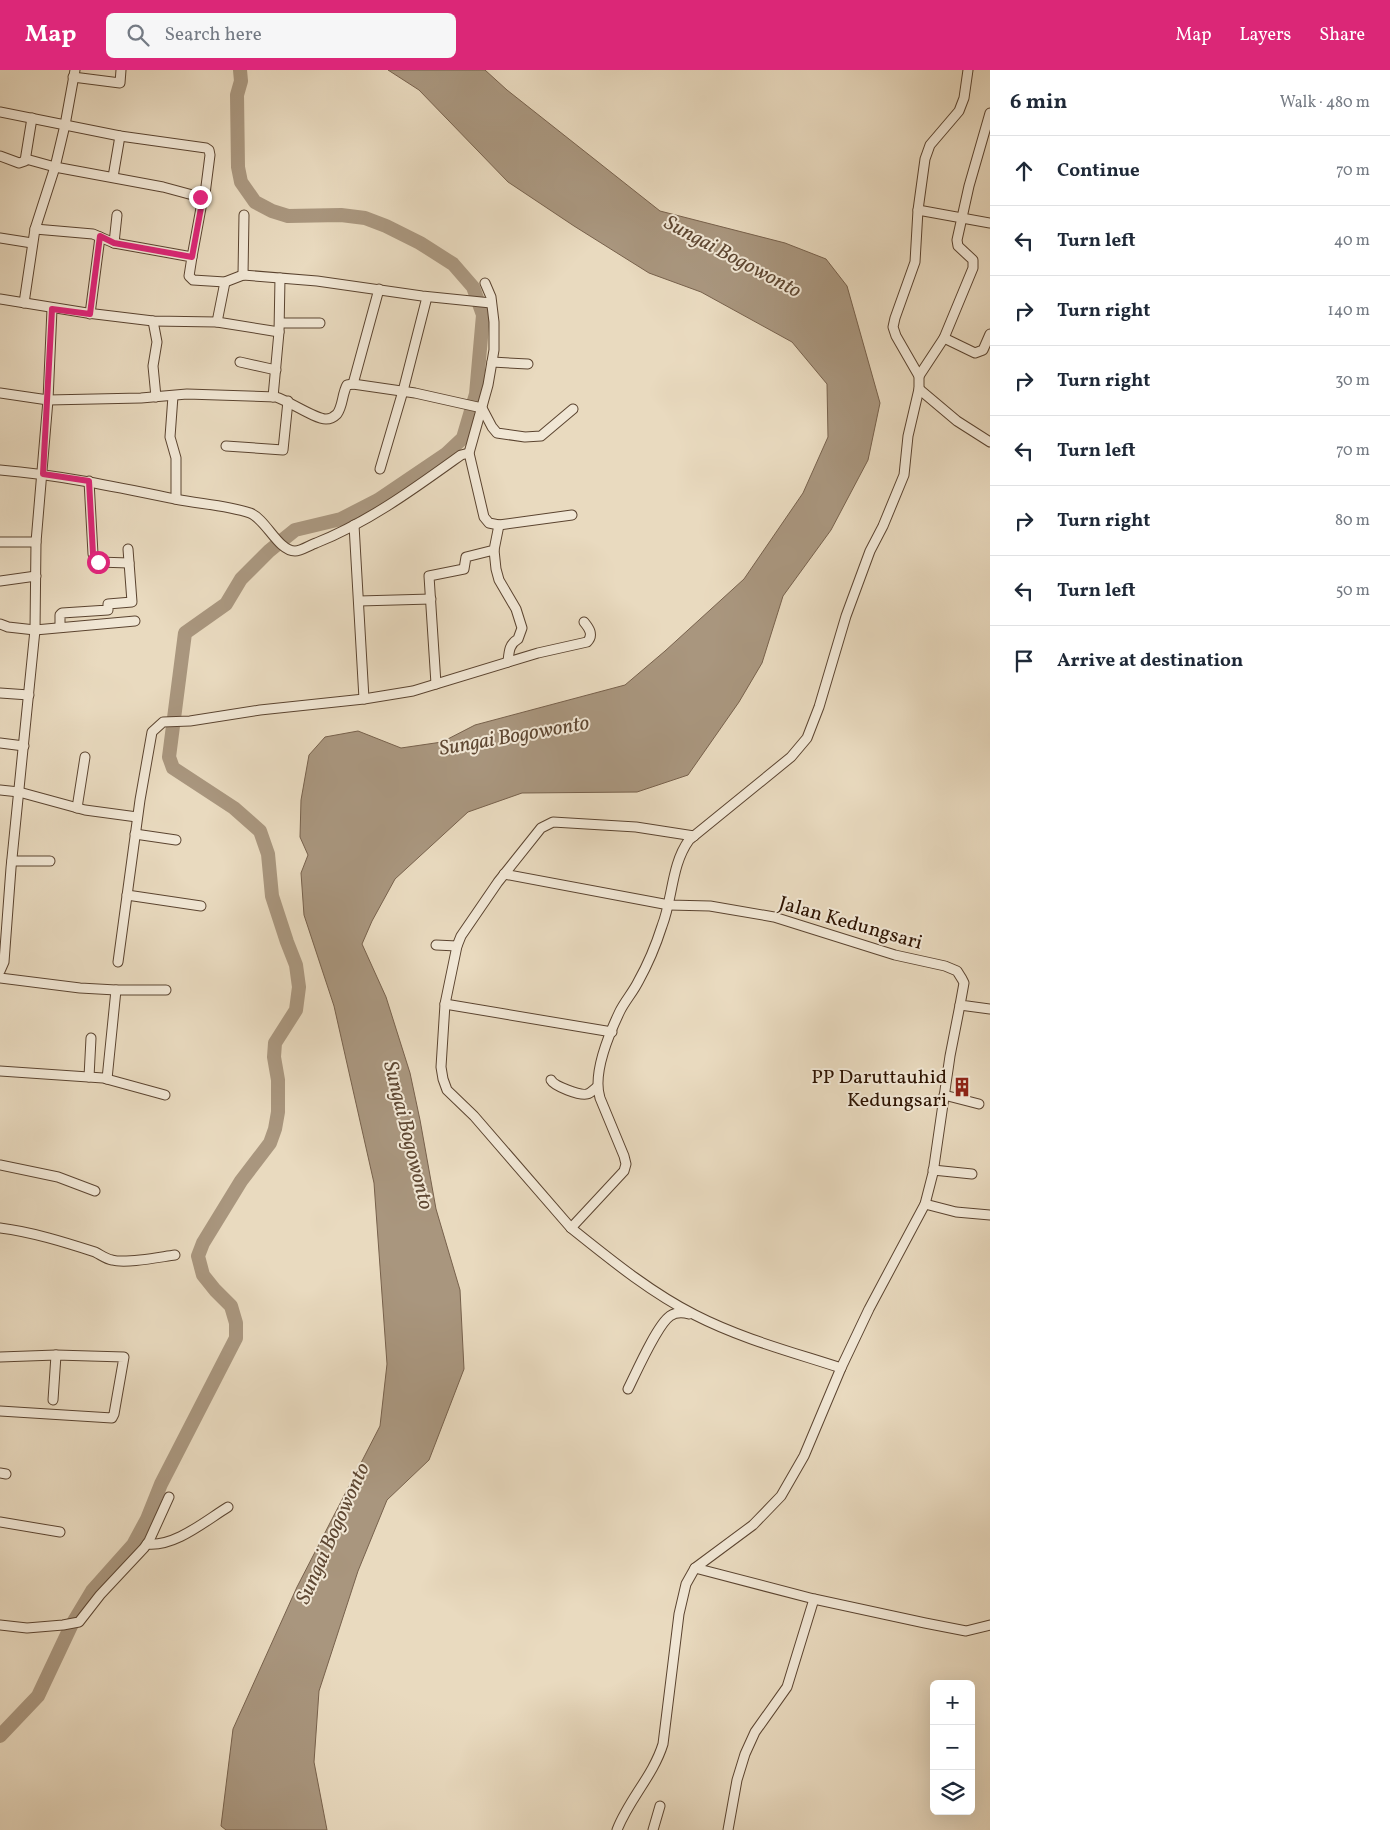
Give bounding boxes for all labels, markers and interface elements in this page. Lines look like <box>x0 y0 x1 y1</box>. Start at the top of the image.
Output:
search box <box>106 13 456 58</box>
text: Map <box>25 18 76 52</box>
icon: search <box>124 21 152 49</box>
text: Search here <box>164 22 262 48</box>
text: Map <box>1175 23 1211 48</box>
text: Layers <box>1239 23 1291 48</box>
text: Share <box>1319 23 1365 48</box>
text: 6 min <box>1010 88 1067 117</box>
text: Walk · 480 m <box>1280 92 1370 114</box>
icon: ahead <box>1010 157 1038 185</box>
text: Continue <box>1057 158 1140 184</box>
text: 70 m <box>1336 160 1370 182</box>
route end <box>189 186 212 209</box>
water label: Sungai Bogowonto <box>658 209 807 306</box>
icon: left <box>1010 227 1038 255</box>
text: Turn left <box>1057 228 1136 254</box>
text: 40 m <box>1334 230 1370 252</box>
icon: right <box>1010 297 1038 325</box>
text: Turn right <box>1057 298 1150 324</box>
text: 140 m <box>1328 300 1370 322</box>
icon: right <box>1010 367 1038 395</box>
text: Turn right <box>1057 368 1150 394</box>
text: 30 m <box>1335 370 1370 392</box>
icon: left <box>1010 437 1038 465</box>
text: Turn left <box>1057 438 1136 464</box>
text: 70 m <box>1336 440 1370 462</box>
icon: right <box>1010 507 1038 535</box>
text: Turn right <box>1057 508 1150 534</box>
text: 80 m <box>1335 510 1370 532</box>
route start <box>87 551 110 574</box>
icon: left <box>1010 577 1038 605</box>
text: Turn left <box>1057 578 1136 604</box>
text: 50 m <box>1336 580 1370 602</box>
icon: arrive <box>1010 647 1038 675</box>
text: Arrive at destination <box>1057 648 1243 674</box>
water label: Sungai Bogowonto <box>437 709 592 764</box>
street label: Jalan Kedungsari <box>775 890 926 958</box>
water label: Sungai Bogowonto <box>375 1058 440 1213</box>
place label: PP Daruttauhid Kedungsari <box>811 1064 947 1115</box>
building icon: PP Daruttauhid Kedungsari <box>951 1076 973 1098</box>
water label: Sungai Bogowonto <box>289 1458 378 1609</box>
map controls <box>930 1680 975 1815</box>
button: + <box>930 1680 975 1725</box>
button: − <box>930 1725 975 1770</box>
button: layers <box>930 1770 975 1815</box>

